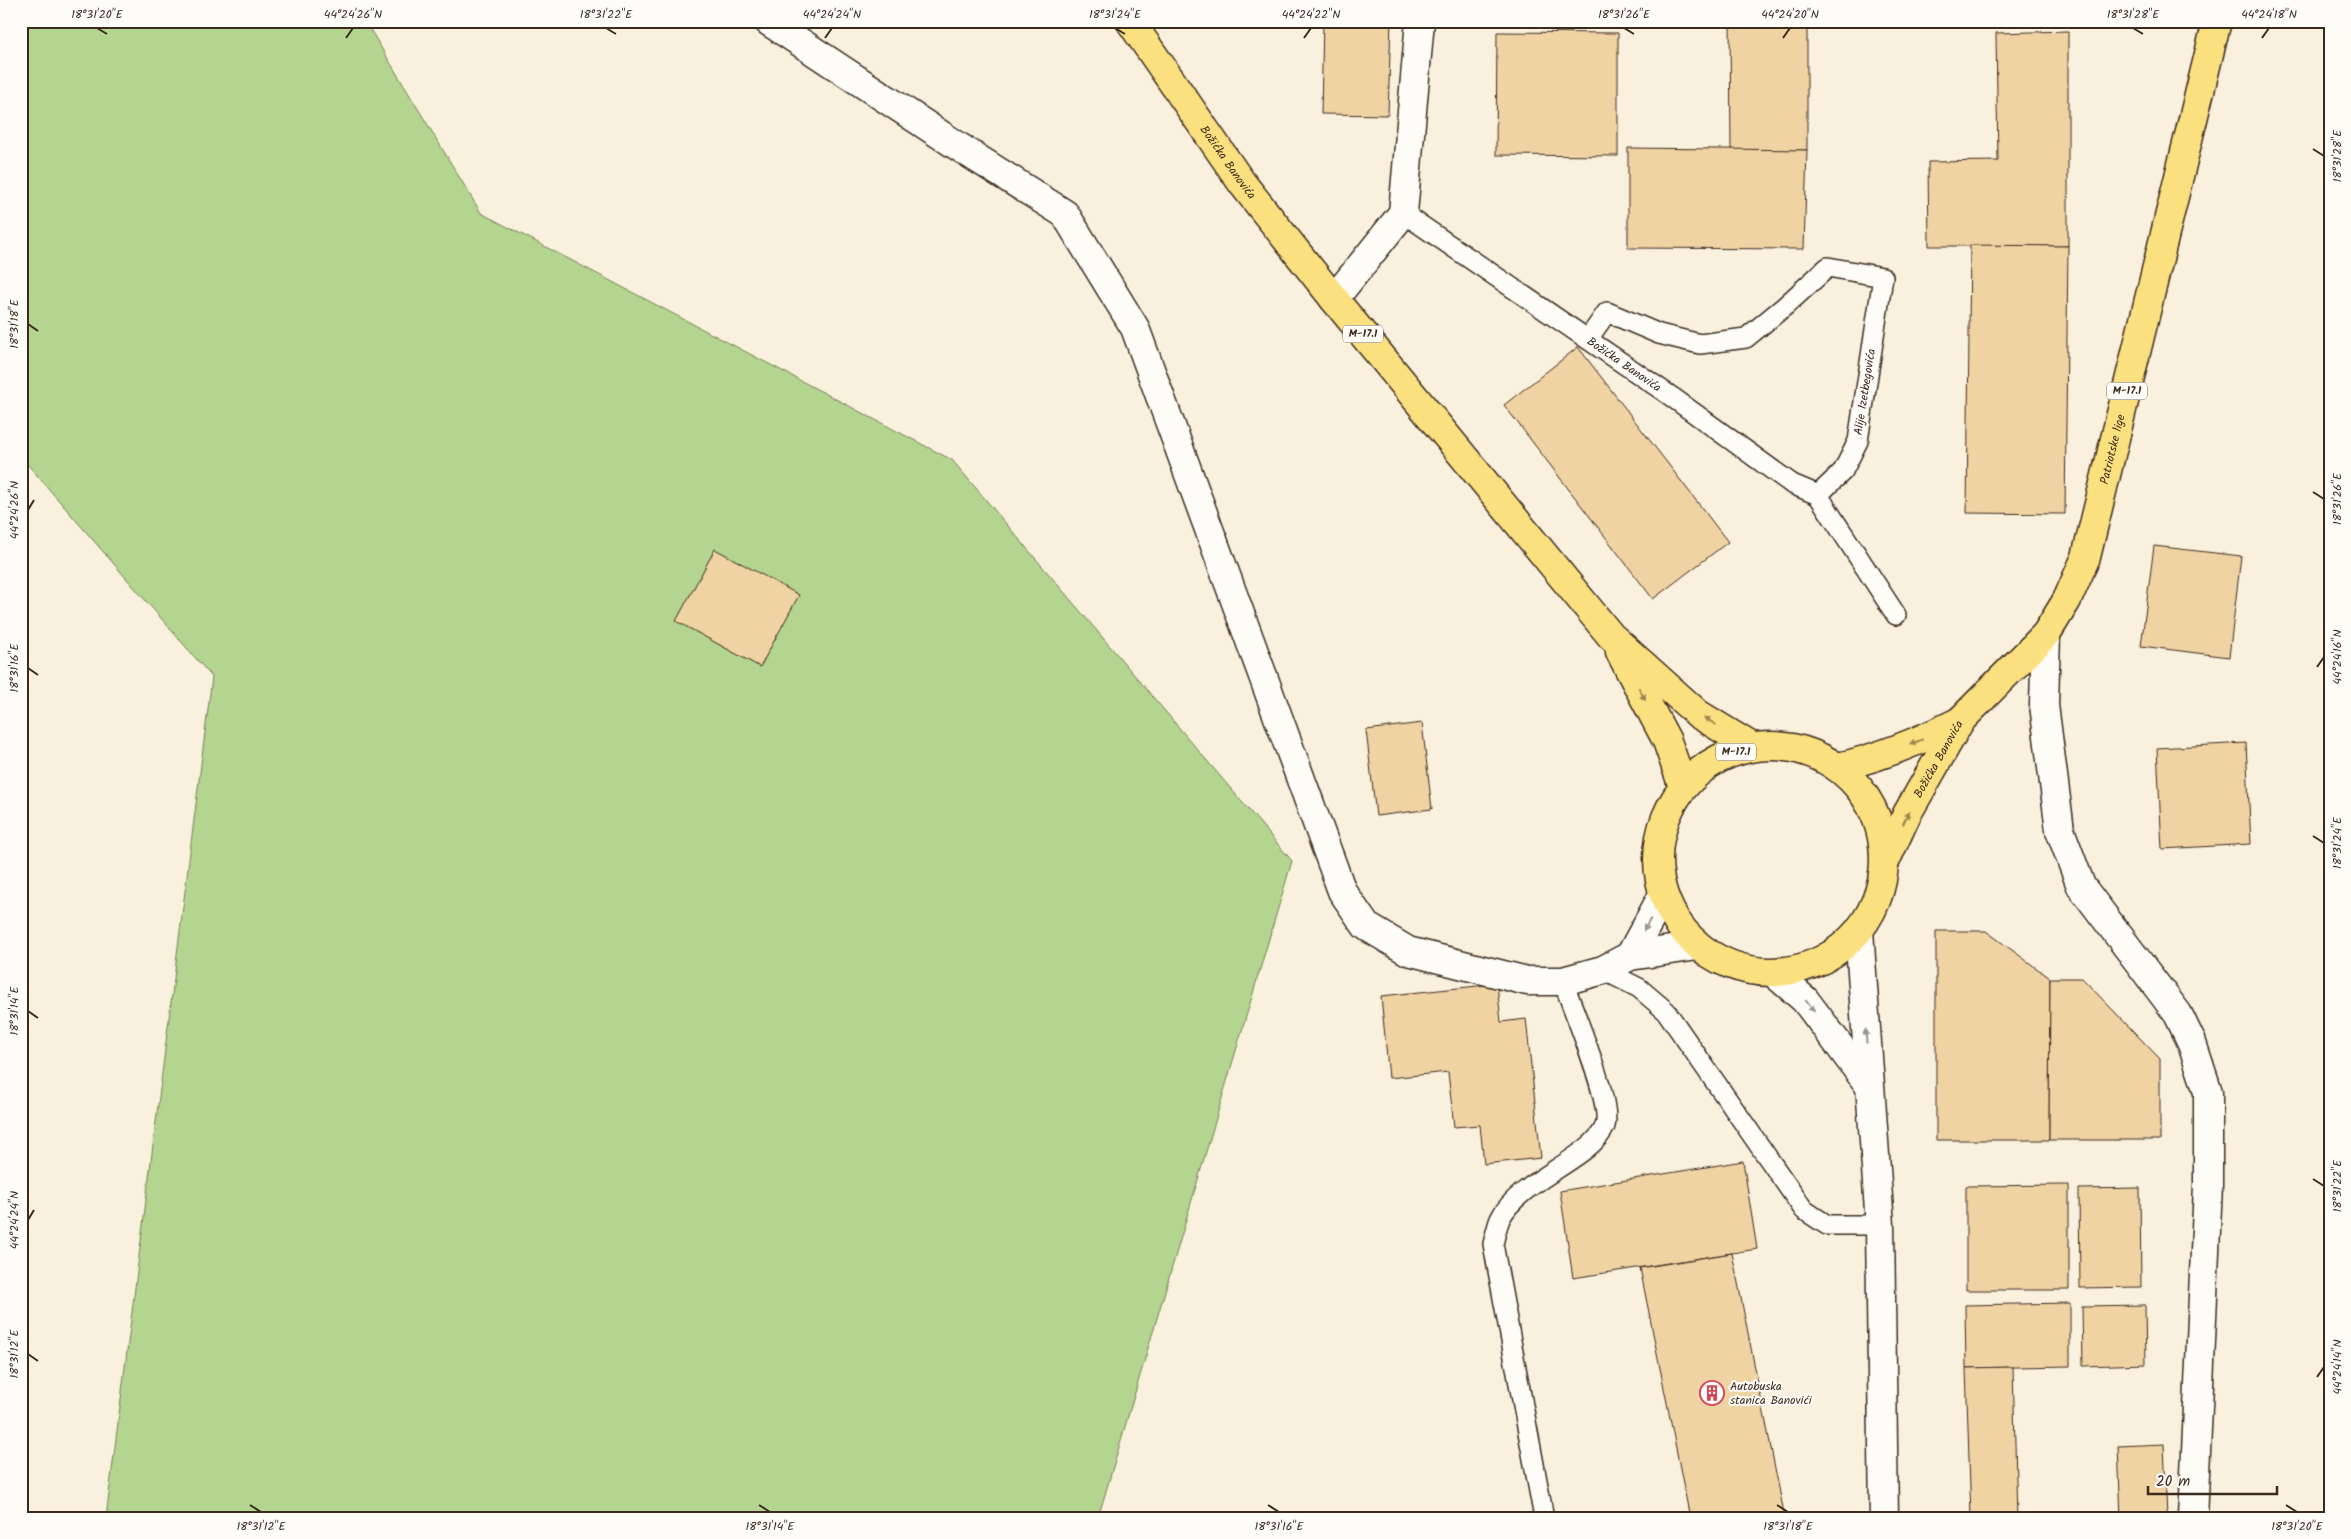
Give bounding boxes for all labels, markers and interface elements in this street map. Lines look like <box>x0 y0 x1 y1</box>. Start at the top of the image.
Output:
text: 18°31'20"E <box>71 5 124 24</box>
text: 44°24'26"N <box>324 5 382 24</box>
text: 18°31'22"E <box>580 5 633 24</box>
text: 44°24'24"N <box>803 5 861 24</box>
text: 18°31'24"E <box>1089 5 1142 24</box>
text: 44°24'22"N <box>1282 5 1340 24</box>
text: 18°31'26"E <box>1598 5 1651 24</box>
text: 44°24'20"N <box>1761 5 1819 24</box>
text: 18°31'28"E <box>2107 5 2160 24</box>
text: 44°24'18"N <box>2241 5 2297 24</box>
street label: Božićka Banovića <box>1195 121 1261 204</box>
text: 18°31'28"E <box>2328 129 2347 182</box>
text: 18°31'18"E <box>5 298 24 349</box>
road number: M-17.1 <box>1343 326 1383 342</box>
street label: Božićka Banovića <box>1583 332 1666 397</box>
street label: Alije Izetbegovića <box>1849 347 1881 437</box>
road number: M-17.1 <box>2107 382 2147 400</box>
street label: Patriotske lige <box>2095 412 2130 486</box>
text: 18°31'26"E <box>2328 472 2347 525</box>
text: 44°24'26"N <box>5 481 24 539</box>
text: 44°24'16"N <box>2328 629 2347 685</box>
text: 18°31'16"E <box>5 643 24 692</box>
one-way arrow <box>1638 687 1646 701</box>
one-way arrow <box>1704 716 1717 726</box>
street label: Božićka Banovića <box>1909 716 1968 801</box>
one-way arrow <box>1908 738 1923 746</box>
road number: M-17.1 <box>1716 744 1756 760</box>
one-way arrow <box>1902 810 1910 825</box>
text: 18°31'24"E <box>2328 816 2347 869</box>
one-way arrow <box>1642 918 1651 932</box>
text: 18°31'14"E <box>5 986 24 1035</box>
one-way arrow <box>1805 999 1815 1013</box>
one-way arrow <box>1862 1028 1870 1044</box>
text: 18°31'22"E <box>2328 1159 2347 1212</box>
text: 44°24'24"N <box>5 1191 24 1249</box>
text: 18°31'12"E <box>5 1328 24 1379</box>
text: 44°24'14"N <box>2328 1339 2347 1395</box>
place label: Autobuska stanica Banovići <box>1730 1377 1813 1410</box>
building icon: Autobuska stanica Banovići <box>1699 1380 1725 1406</box>
scale bar <box>2148 1464 2277 1496</box>
text: 20 m <box>2156 1470 2190 1494</box>
text: 18°31'12"E <box>236 1517 287 1536</box>
text: 18°31'14"E <box>746 1517 795 1536</box>
text: 18°31'16"E <box>1255 1517 1304 1536</box>
text: 18°31'18"E <box>1763 1517 1814 1536</box>
text: 18°31'20"E <box>2271 1517 2324 1536</box>

